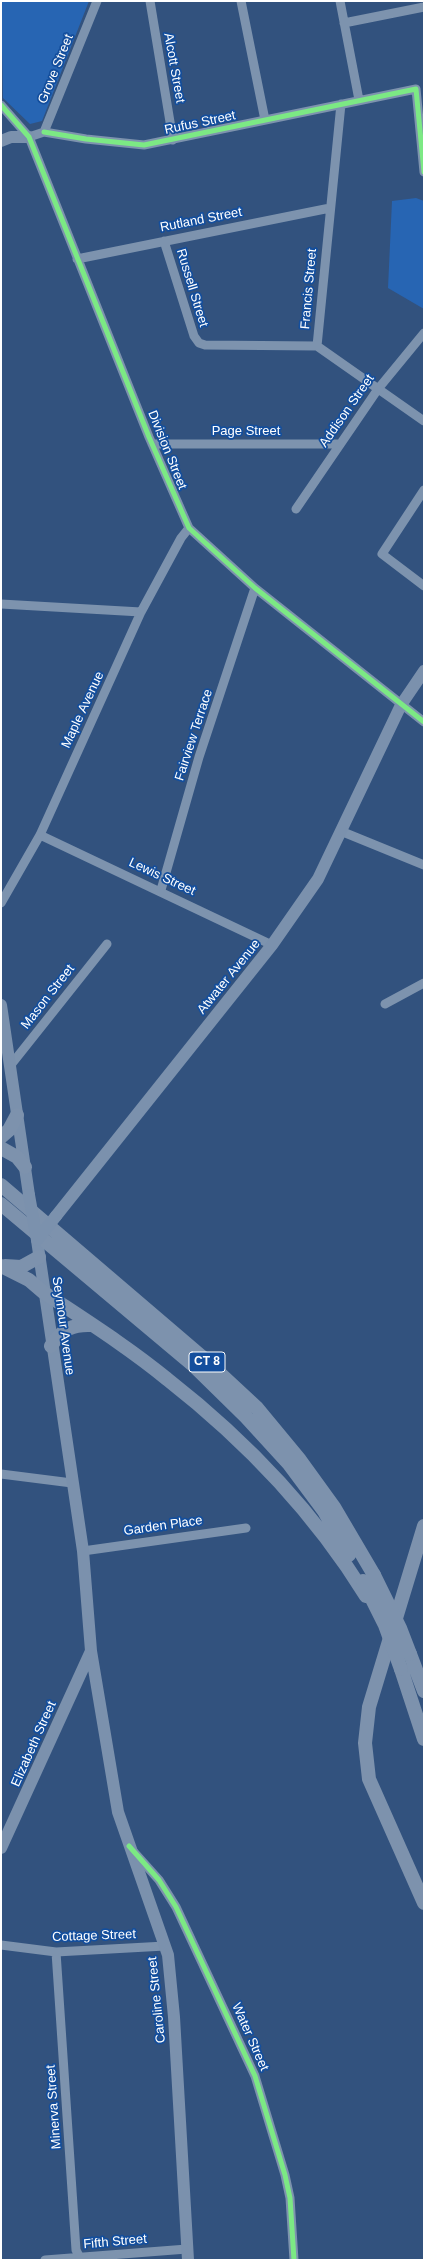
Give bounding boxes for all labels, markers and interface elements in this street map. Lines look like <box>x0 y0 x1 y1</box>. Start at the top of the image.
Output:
street label: Grove Street <box>35 32 77 106</box>
street label: Alcott Street <box>160 32 188 104</box>
street label: Rufus Street <box>163 108 237 138</box>
street label: Rutland Street <box>159 204 243 236</box>
street label: Russell Street <box>173 247 211 329</box>
street label: Francis Street <box>298 248 320 330</box>
street label: Addison Street <box>316 372 378 450</box>
street label: Division Street <box>144 408 190 492</box>
street label: Page Street <box>212 423 280 439</box>
street label: Maple Avenue <box>58 669 108 751</box>
street label: Fairview Terrace <box>172 687 216 783</box>
street label: Lewis Street <box>126 855 198 899</box>
street label: Atwater Avenue <box>194 937 264 1017</box>
street label: Mason Street <box>18 962 78 1032</box>
street label: Seymour Avenue <box>48 1276 78 1376</box>
road number: CT 8 <box>189 1352 225 1372</box>
street label: Garden Place <box>123 1513 203 1539</box>
street label: Elizabeth Street <box>8 1699 60 1789</box>
street label: Cottage Street <box>52 1927 136 1945</box>
street label: Caroline Street <box>145 1956 169 2044</box>
street label: Water Street <box>228 2001 272 2073</box>
street label: Minerva Street <box>43 2064 65 2150</box>
street label: Fifth Street <box>83 2231 147 2253</box>

